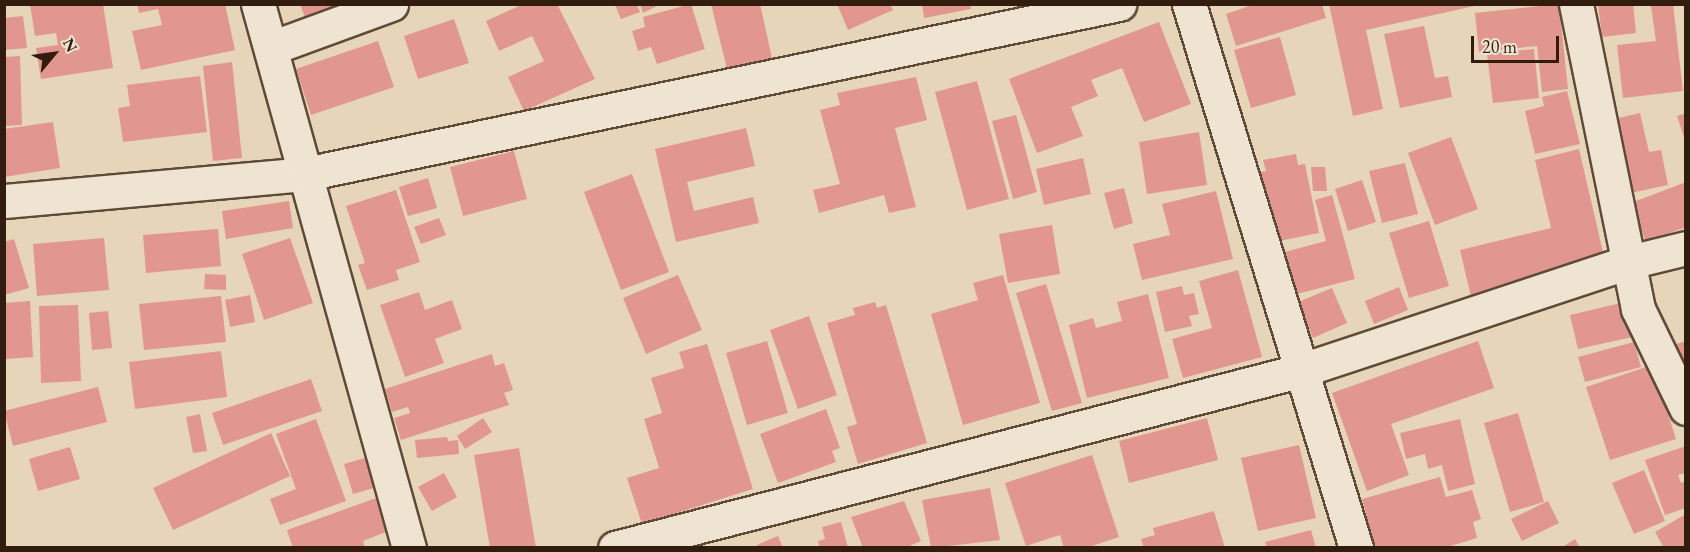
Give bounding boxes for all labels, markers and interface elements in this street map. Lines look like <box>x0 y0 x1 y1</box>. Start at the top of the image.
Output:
north arrow <box>24 24 84 84</box>
scale bar <box>1474 24 1562 62</box>
text: N <box>58 34 83 56</box>
text: 20 m <box>1482 35 1517 58</box>

